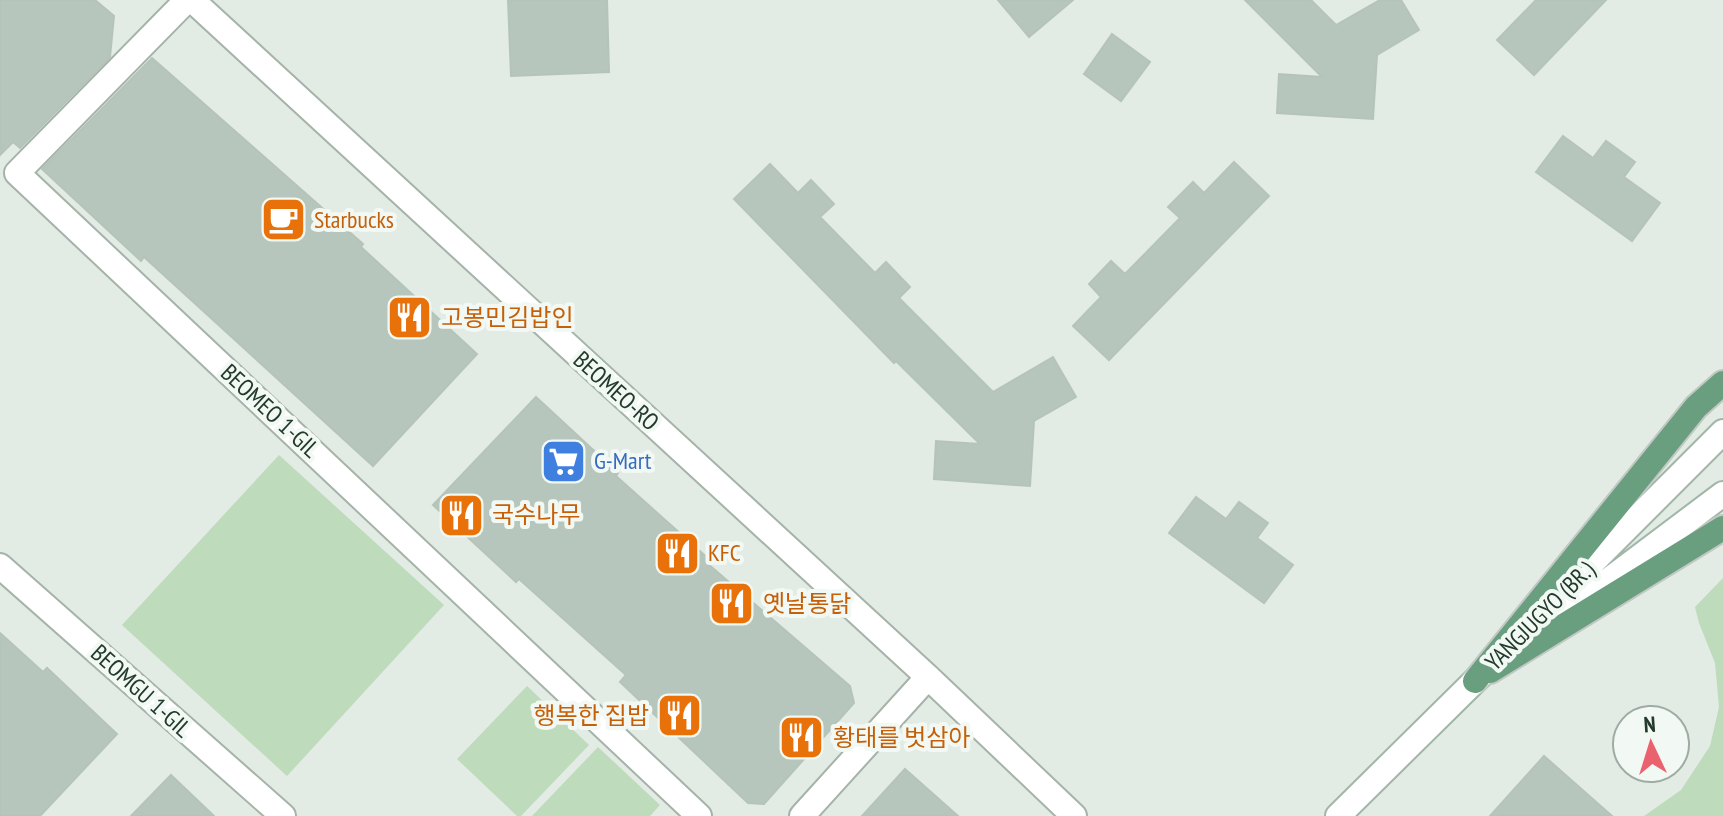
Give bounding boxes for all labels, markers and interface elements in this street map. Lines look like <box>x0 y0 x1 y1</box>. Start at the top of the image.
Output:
cafe icon: Starbucks <box>259 196 307 244</box>
place label: Starbucks <box>314 204 394 235</box>
restaurant icon: 고봉민김밥인 <box>386 294 434 342</box>
place label: 고봉민김밥인 <box>441 302 573 333</box>
street label: BEOMEO-RO <box>567 344 666 437</box>
street label: BEOMEO 1-GIL <box>215 357 326 464</box>
supermarket icon: G-Mart <box>539 437 587 485</box>
place label: G-Mart <box>594 445 652 476</box>
restaurant icon: 국수나무 <box>437 491 485 539</box>
place label: 국수나무 <box>492 499 580 530</box>
restaurant icon: KFC <box>653 529 701 577</box>
place label: KFC <box>708 537 741 568</box>
street label: YANGJUGYO (BR.) <box>1478 554 1601 677</box>
restaurant icon: 옛날통닭 <box>708 580 756 628</box>
place label: 옛날통닭 <box>763 588 851 619</box>
street label: BEOMGU 1-GIL <box>85 637 198 744</box>
restaurant icon: 행복한 집밥 <box>656 692 704 740</box>
place label: 행복한 집밥 <box>534 700 649 731</box>
north arrow <box>1611 704 1691 784</box>
text: N <box>1643 710 1657 738</box>
restaurant icon: 황태를 벗삼아 <box>778 714 826 762</box>
place label: 황태를 벗삼아 <box>833 722 971 753</box>

